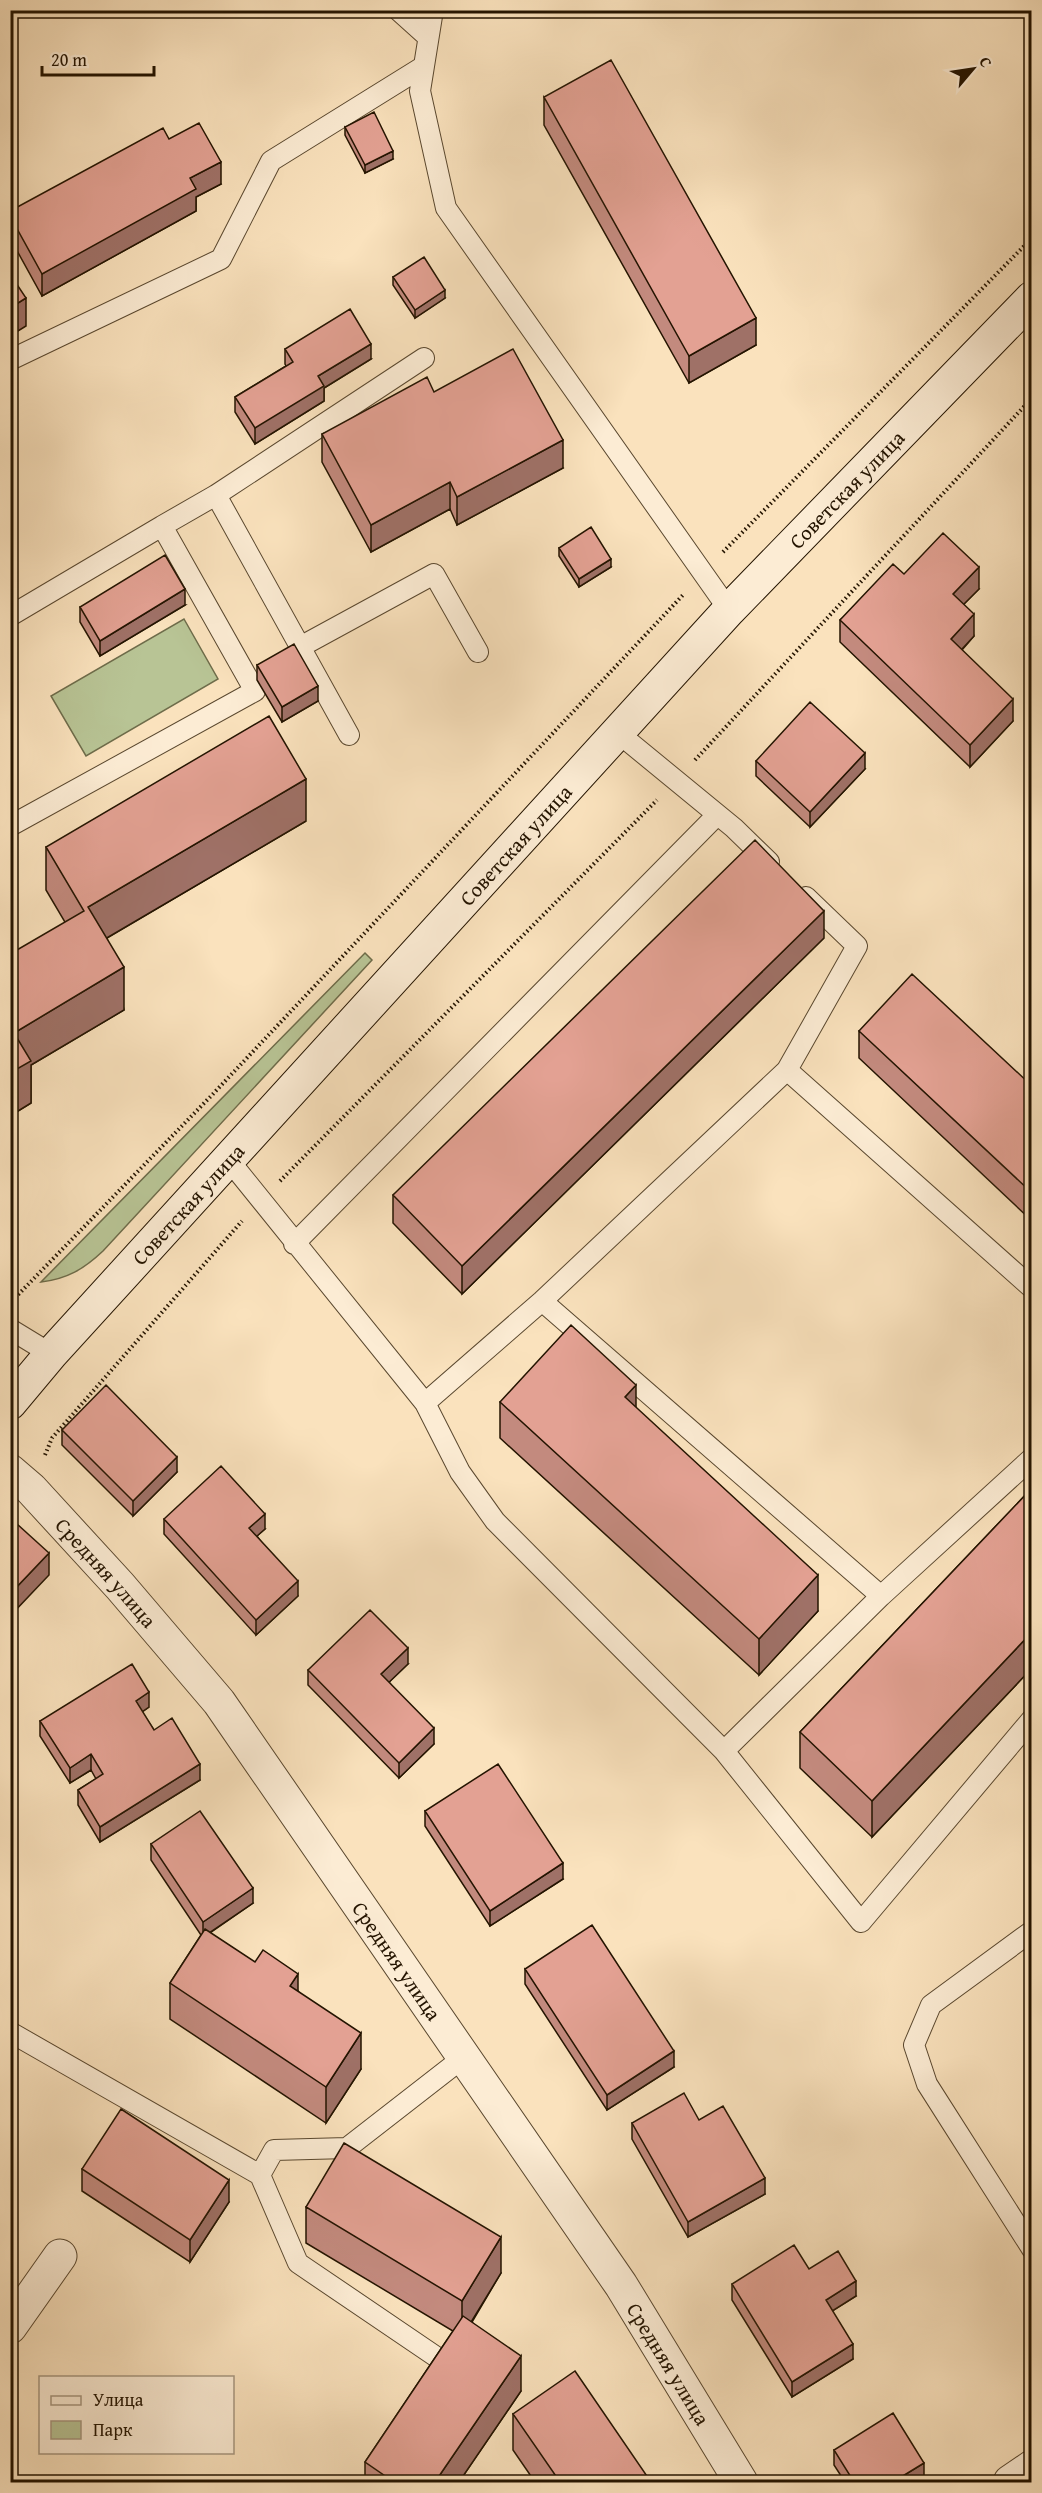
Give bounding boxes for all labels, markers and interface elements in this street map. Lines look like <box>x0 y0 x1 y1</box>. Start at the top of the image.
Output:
scale bar <box>42 39 154 77</box>
north arrow <box>943 39 1003 99</box>
text: 20 m <box>51 46 87 73</box>
text: С <box>973 52 999 72</box>
street label: Советская улица <box>781 423 911 555</box>
street label: Советская улица <box>452 777 579 912</box>
street label: Советская улица <box>124 1136 251 1271</box>
street label: Средняя улица <box>49 1510 164 1634</box>
street label: Средняя улица <box>345 1895 450 2027</box>
street label: Средняя улица <box>620 2296 718 2431</box>
legend <box>39 2376 234 2454</box>
text: Улица <box>93 2386 144 2413</box>
text: Парк <box>93 2416 133 2443</box>

